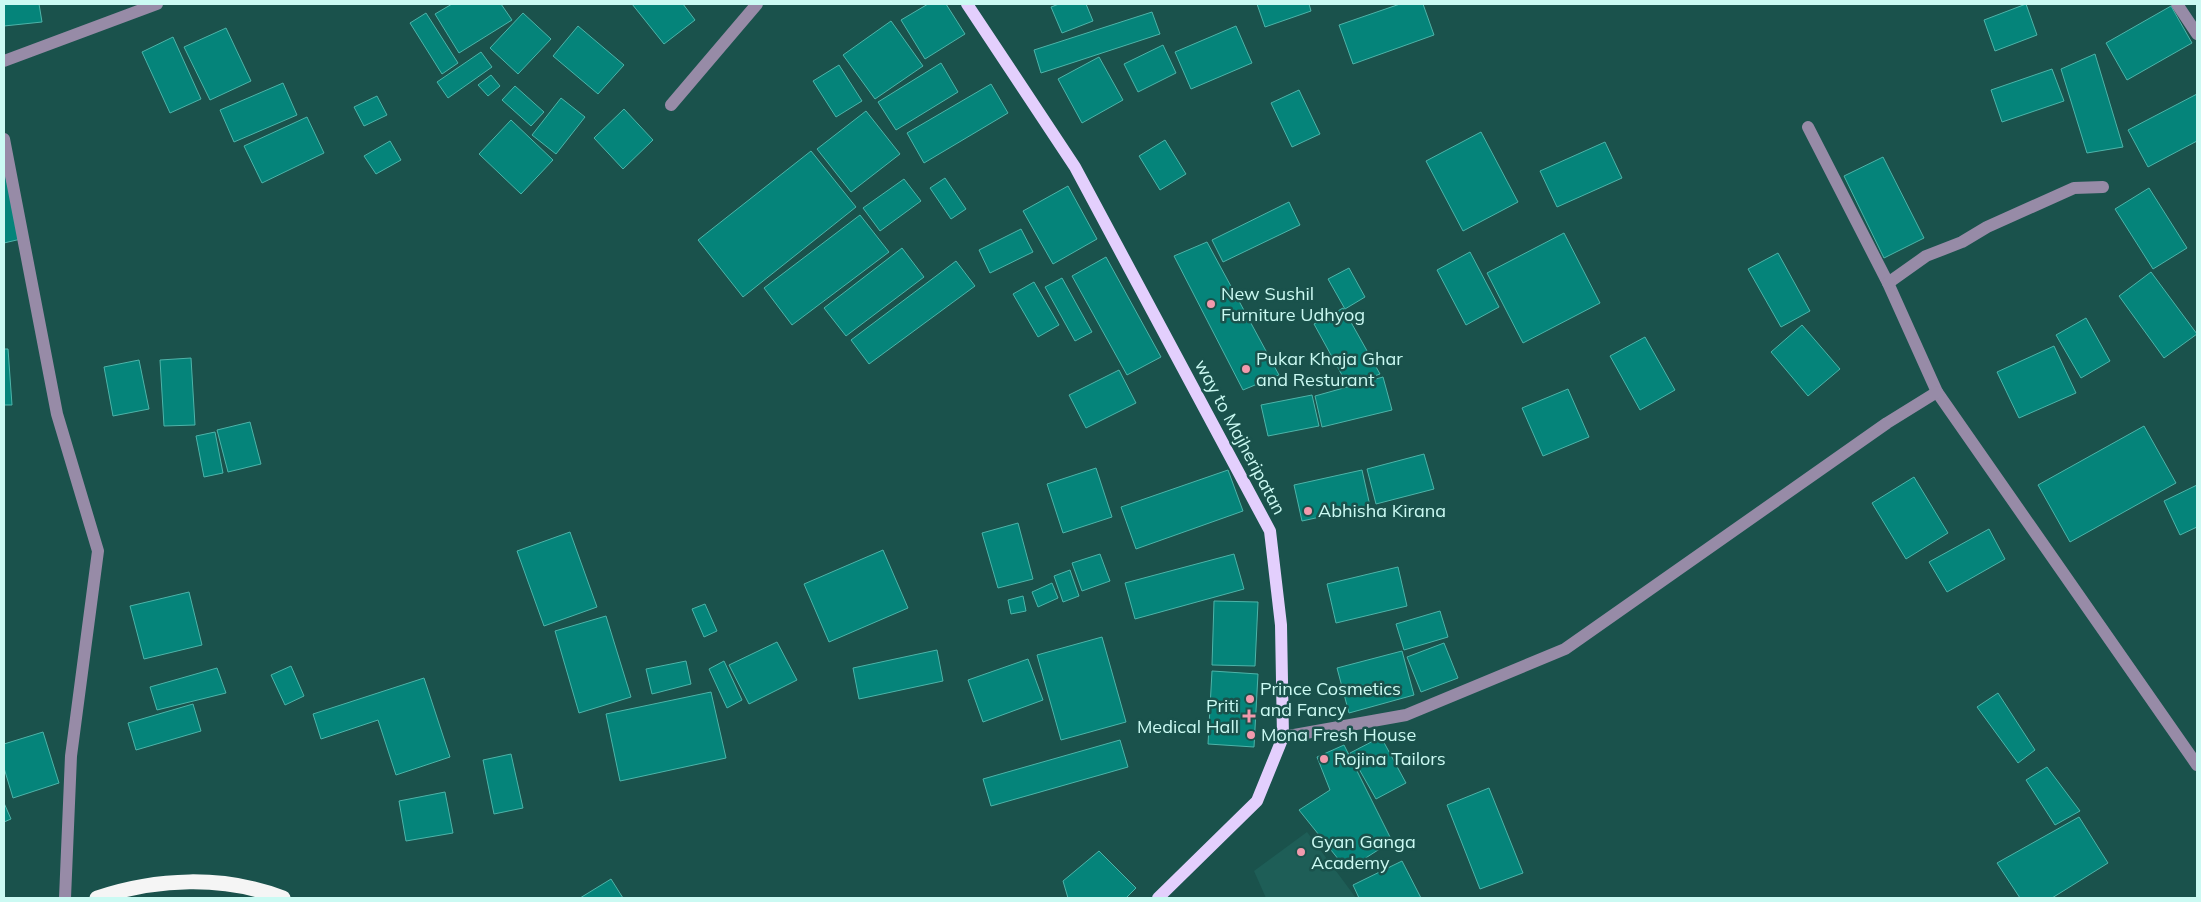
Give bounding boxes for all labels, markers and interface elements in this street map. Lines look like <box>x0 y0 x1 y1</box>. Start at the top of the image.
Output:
place label: New Sushil Furniture Udhyog <box>1221 282 1365 326</box>
marker: New Sushil Furniture Udhyog <box>1205 298 1217 310</box>
place label: Pukar Khaja Ghar and Resturant <box>1256 347 1403 391</box>
street label: way to Majheripatan <box>1190 355 1291 518</box>
marker: Pukar Khaja Ghar and Resturant <box>1240 363 1252 375</box>
place label: Abhisha Kirana <box>1318 499 1446 522</box>
marker: Abhisha Kirana <box>1302 505 1314 517</box>
place label: Prince Cosmetics and Fancy <box>1260 677 1401 721</box>
marker: Prince Cosmetics and Fancy <box>1244 693 1256 705</box>
place label: Priti Medical Hall <box>1137 694 1239 738</box>
marker: Priti Medical Hall <box>1243 710 1255 722</box>
place label: Mona Fresh House <box>1261 723 1416 746</box>
marker: Mona Fresh House <box>1245 729 1257 741</box>
place label: Rojina Tailors <box>1334 747 1446 770</box>
marker: Rojina Tailors <box>1318 753 1330 765</box>
place label: Gyan Ganga Academy <box>1311 830 1416 874</box>
marker: Gyan Ganga Academy <box>1295 846 1307 858</box>

